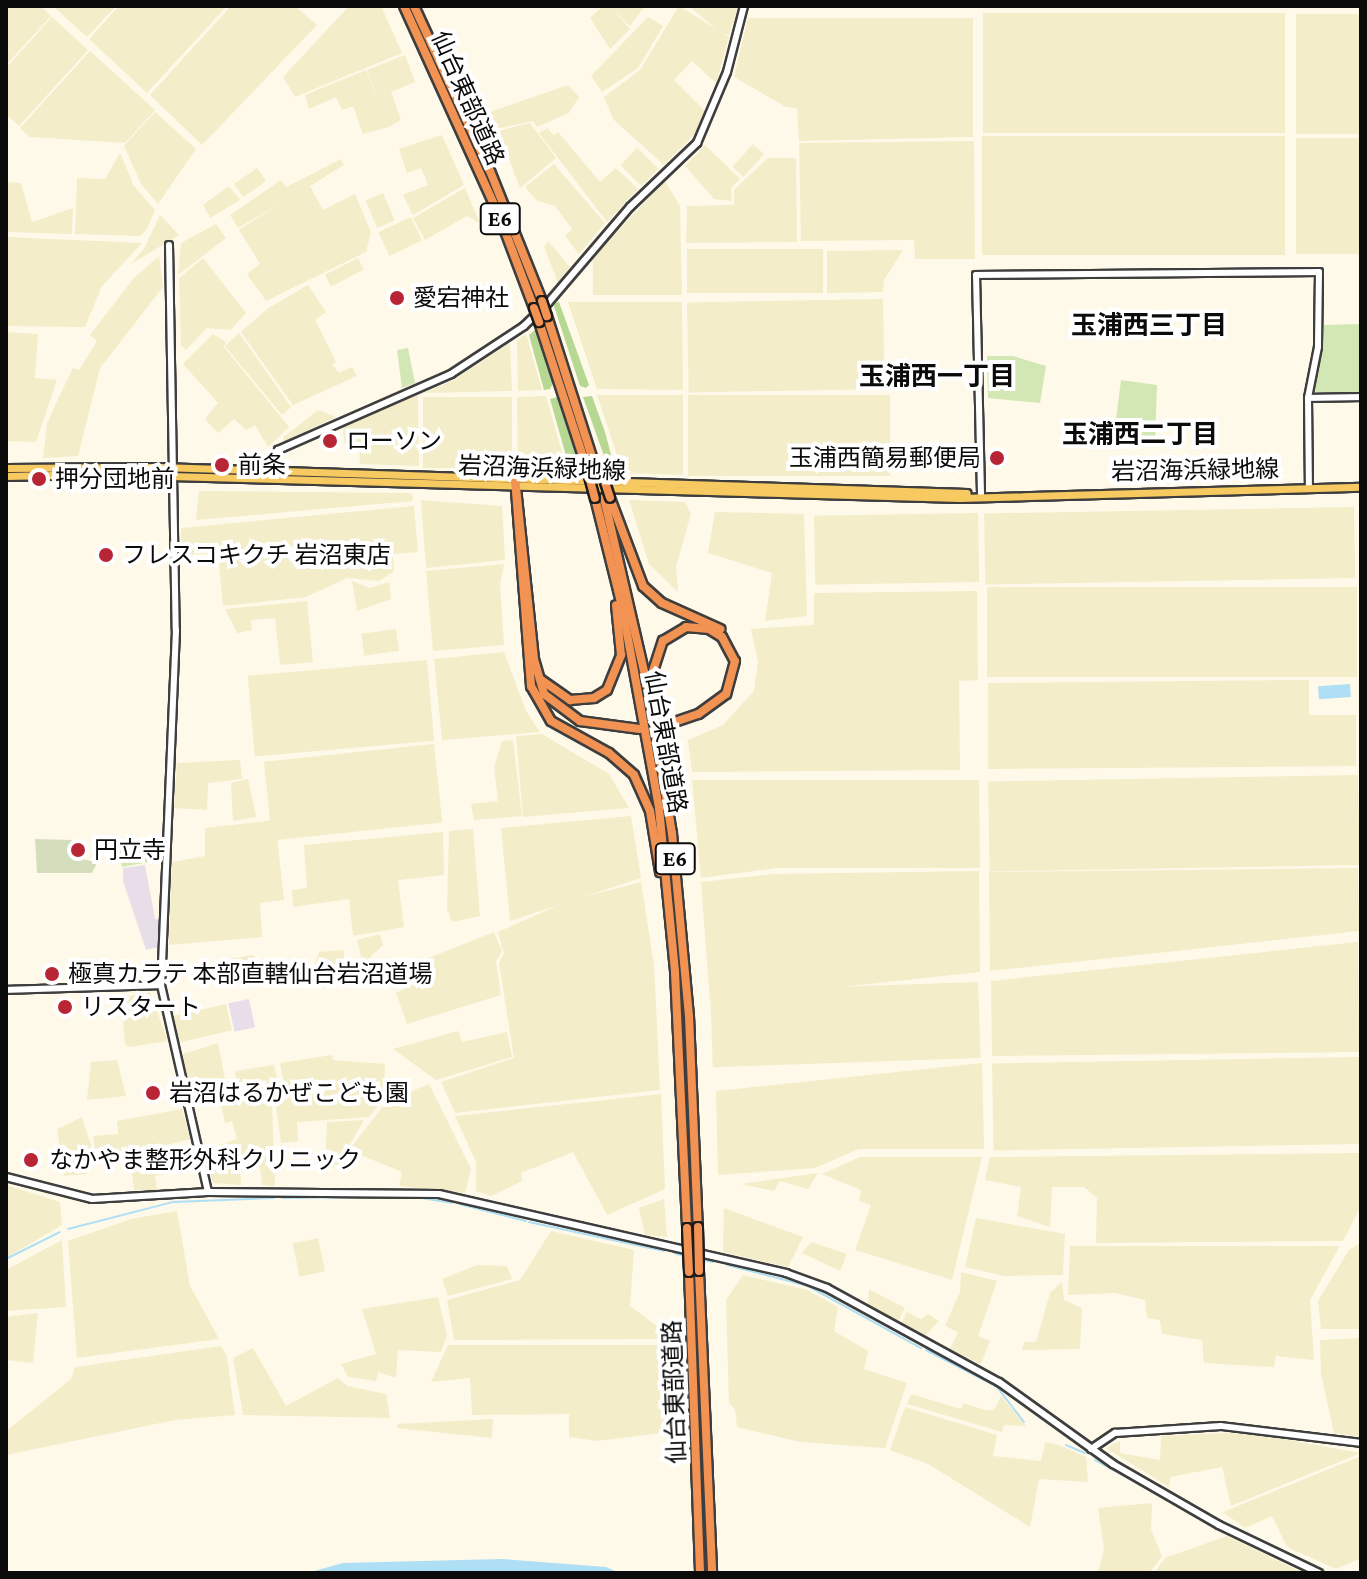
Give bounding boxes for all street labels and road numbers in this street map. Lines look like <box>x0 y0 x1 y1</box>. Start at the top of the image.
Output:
street label: 仙台東部道路 <box>426 26 510 170</box>
road number: E6 <box>478 201 522 237</box>
street label: 岩沼海浜緑地線 <box>458 451 626 485</box>
street label: 岩沼海浜緑地線 <box>1111 454 1279 486</box>
street label: 仙台東部道路 <box>639 669 693 815</box>
road number: E6 <box>653 841 697 877</box>
street label: 仙台東部道路 <box>657 1320 691 1464</box>

